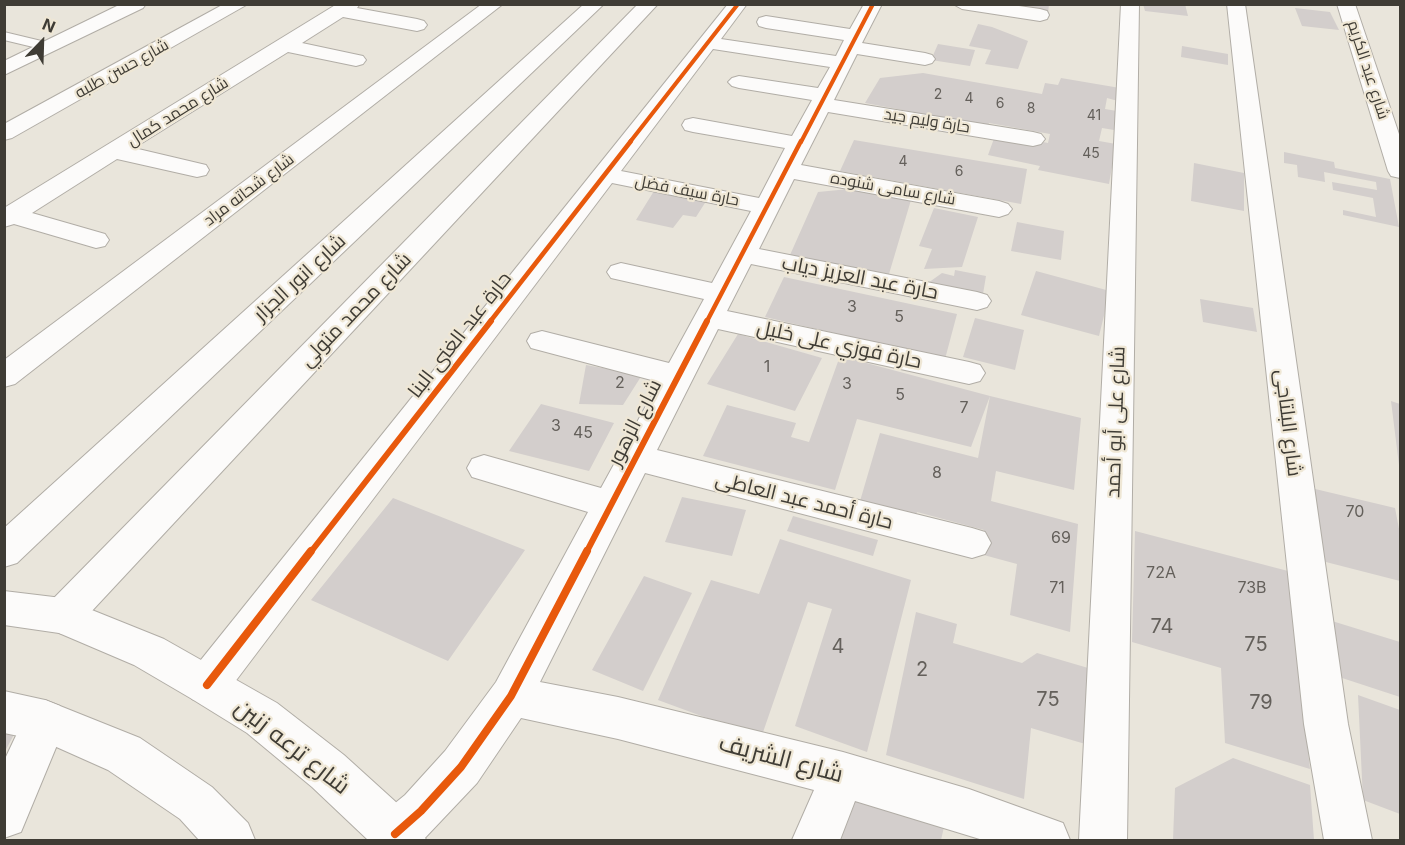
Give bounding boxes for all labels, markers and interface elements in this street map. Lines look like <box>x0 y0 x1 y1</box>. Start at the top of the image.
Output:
north arrow <box>12 12 72 72</box>
text: N <box>40 14 59 37</box>
street label: شارع عبد الكريم <box>1343 18 1393 122</box>
street label: شارع حسن طلبه <box>72 35 172 103</box>
street label: شارع محمد كمال <box>124 73 232 151</box>
house number: 2 <box>934 87 942 103</box>
house number: 4 <box>964 91 974 107</box>
house number: 6 <box>996 96 1004 112</box>
house number: 8 <box>1027 101 1035 117</box>
street label: حارة وليم جيد <box>883 105 971 137</box>
house number: 41 <box>1087 108 1101 124</box>
house number: 45 <box>1082 146 1100 162</box>
street label: شارع شحاته مراد <box>200 150 298 230</box>
house number: 4 <box>898 154 908 170</box>
house number: 6 <box>955 164 963 180</box>
street label: شارع سامى شنوده <box>829 169 957 209</box>
street label: حارة سيف فضل <box>633 172 741 210</box>
street label: شارع انور الجزار <box>249 229 351 327</box>
street label: شارع محمد متولي <box>295 248 417 372</box>
street label: حارة عبد العزيز دياب <box>780 251 940 305</box>
street label: حارة عبد الغنى البنا <box>403 267 517 403</box>
house number: 3 <box>847 297 857 317</box>
house number: 5 <box>894 307 904 327</box>
street label: حارة فوزي على خليل <box>754 316 924 374</box>
street label: شارع على أبو أحمد <box>1101 346 1131 498</box>
house number: 1 <box>764 357 770 377</box>
street label: شارع البلتاجى <box>1270 368 1306 478</box>
house number: 2 <box>615 373 625 393</box>
house number: 3 <box>842 374 852 394</box>
street label: شارع الزهور <box>603 376 667 470</box>
house number: 5 <box>895 385 905 405</box>
house number: 7 <box>959 398 969 418</box>
house number: 3 <box>551 416 561 436</box>
house number: 45 <box>573 423 593 443</box>
house number: 8 <box>932 463 942 483</box>
street label: حارة أحمد عبد العاطى <box>713 467 895 535</box>
house number: 70 <box>1346 502 1364 522</box>
house number: 69 <box>1051 528 1071 548</box>
house number: 72A <box>1146 563 1176 583</box>
house number: 71 <box>1049 578 1065 598</box>
house number: 73B <box>1237 578 1267 598</box>
house number: 74 <box>1150 615 1174 639</box>
house number: 75 <box>1244 633 1268 657</box>
house number: 4 <box>832 635 844 659</box>
house number: 2 <box>916 658 928 682</box>
house number: 75 <box>1036 688 1060 712</box>
house number: 79 <box>1249 691 1273 715</box>
street label: شارع ترعه زنين <box>229 693 355 801</box>
street label: شارع الشريف <box>716 729 846 789</box>

